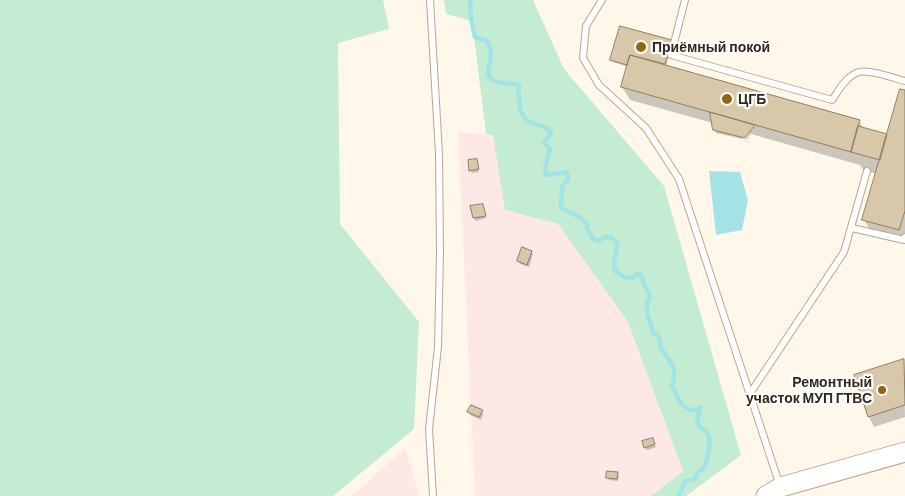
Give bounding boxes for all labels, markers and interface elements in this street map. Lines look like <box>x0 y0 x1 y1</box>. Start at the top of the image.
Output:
place label: Приёмный покой <box>652 39 770 55</box>
marker: Приёмный покой <box>634 40 648 54</box>
place label: ЦГБ <box>738 91 766 107</box>
marker: ЦГБ <box>720 92 734 106</box>
place label: Ремонтный участок МУП ГТВС <box>746 374 872 407</box>
marker: Ремонтный участок МУП ГТВС <box>876 384 888 396</box>

